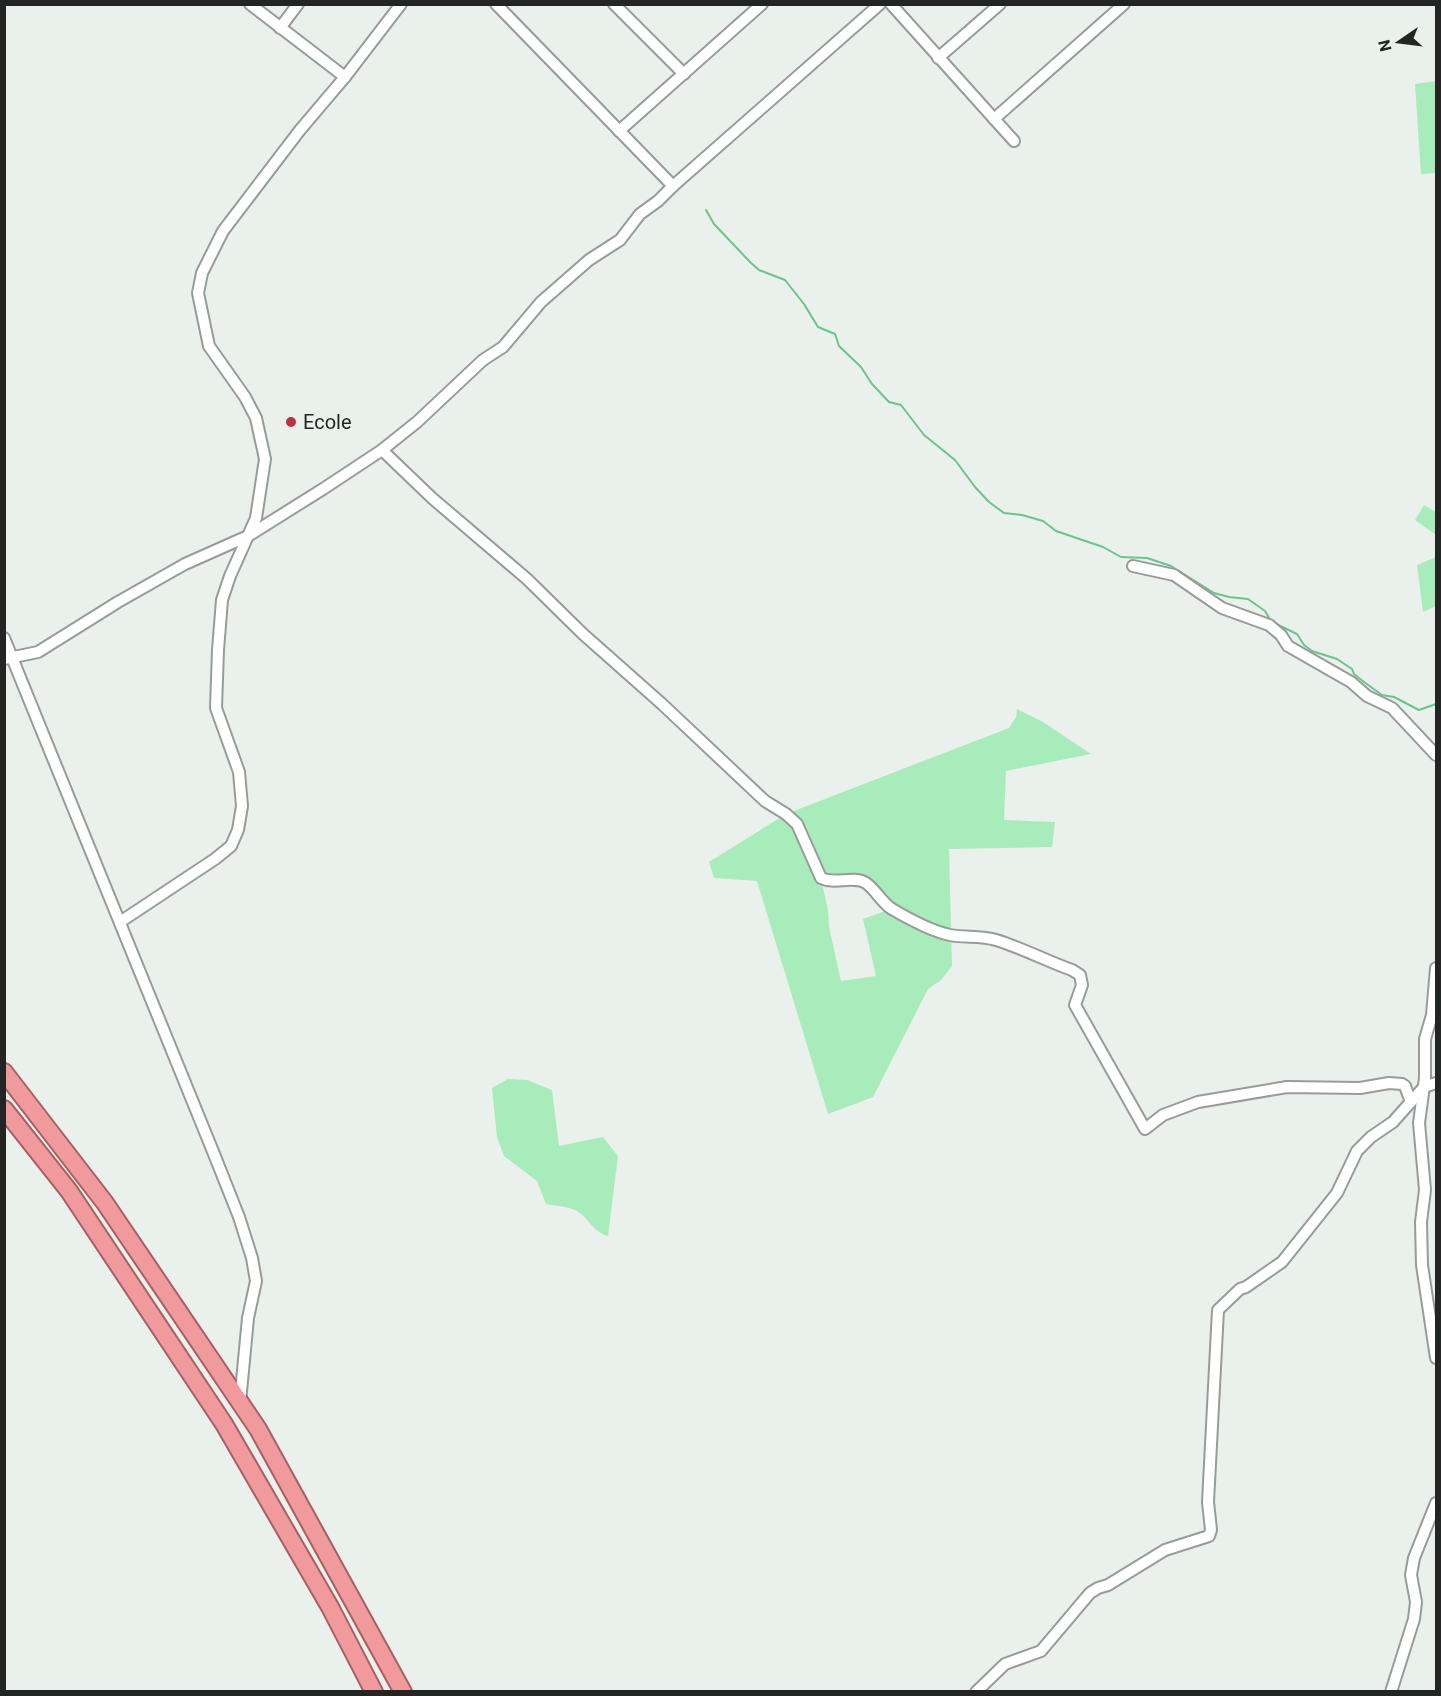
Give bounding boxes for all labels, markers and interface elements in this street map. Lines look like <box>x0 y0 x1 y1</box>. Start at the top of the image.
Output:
north arrow <box>1369 12 1429 72</box>
text: N <box>1374 38 1396 53</box>
place label: Ecole <box>303 410 352 434</box>
marker: Ecole <box>284 415 298 429</box>

